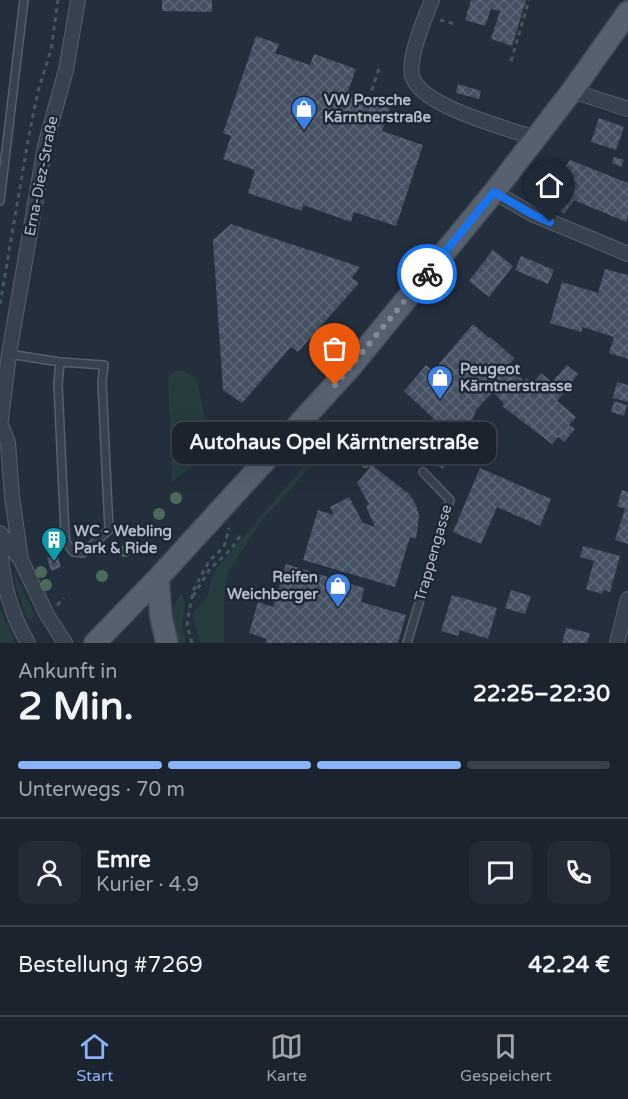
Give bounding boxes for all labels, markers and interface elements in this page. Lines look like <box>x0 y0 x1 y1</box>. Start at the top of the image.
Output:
place label: VW Porsche Kärntnerstraße <box>324 91 431 126</box>
shop icon: VW Porsche Kärntnerstraße <box>289 94 319 132</box>
street label: Erna-Diez-Straße <box>21 114 61 238</box>
pin <box>524 160 575 222</box>
icon: home <box>533 169 566 202</box>
courier <box>397 244 457 304</box>
icon: bike <box>411 258 444 291</box>
pin <box>309 323 360 385</box>
icon: bag <box>318 332 351 365</box>
place label: Peugeot Kärntnerstrasse <box>460 360 573 395</box>
shop icon: Peugeot Kärntnerstrasse <box>425 363 455 401</box>
callout: Autohaus Opel Kärntnerstraße <box>173 421 497 463</box>
text: Autohaus Opel Kärntnerstraße <box>189 431 479 455</box>
street label: Trappengasse <box>411 503 455 603</box>
place label: WC - Webling Park & Ride <box>74 522 172 557</box>
building icon: WC - Webling Park & Ride <box>39 525 69 563</box>
place label: Reifen Weichberger <box>227 568 318 604</box>
shop icon: Reifen Weichberger <box>323 571 353 609</box>
text: Ankunft in <box>18 660 117 684</box>
text: 22:25–22:30 <box>473 681 610 707</box>
text: 2 Min. <box>18 683 134 730</box>
text: Unterwegs · 70 m <box>18 778 185 802</box>
button: person <box>18 841 81 904</box>
button: chat <box>469 841 532 904</box>
button: phone <box>547 841 610 904</box>
text: Emre <box>96 847 151 873</box>
text: Kurier · 4.9 <box>96 873 199 897</box>
text: Bestellung #7269 <box>18 952 203 978</box>
text: 42.24 € <box>528 952 610 978</box>
tab: Start <box>76 1030 113 1086</box>
tab: Karte <box>266 1030 307 1086</box>
tab: Gespeichert <box>460 1030 552 1086</box>

